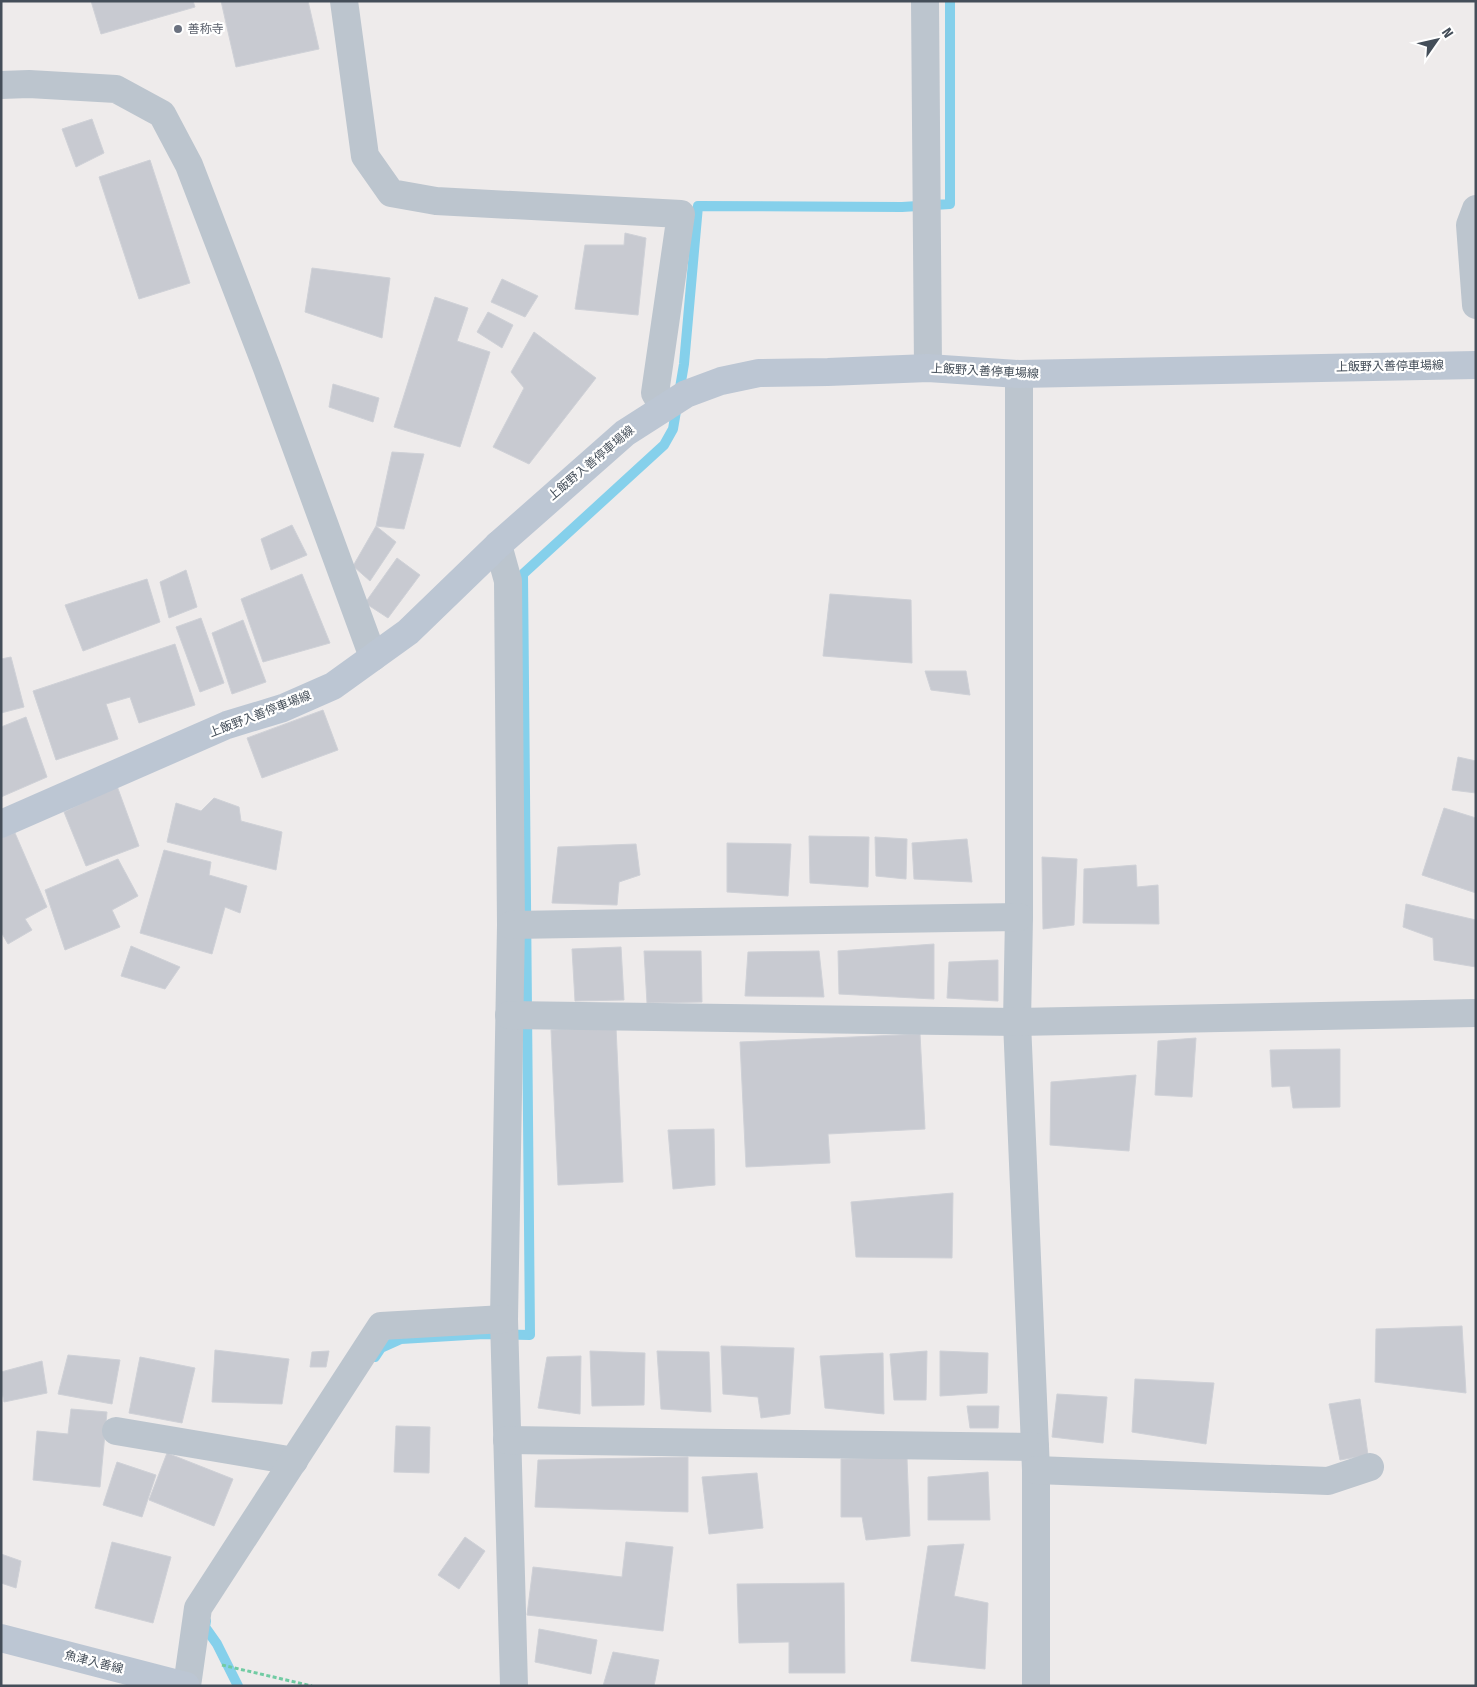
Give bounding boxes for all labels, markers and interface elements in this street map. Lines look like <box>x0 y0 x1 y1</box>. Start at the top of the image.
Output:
north arrow <box>1412 15 1462 65</box>
place label: 善称寺 <box>188 22 224 36</box>
marker: 善称寺 <box>172 23 184 35</box>
text: N <box>1438 25 1457 41</box>
street label: 上飯野入善停車場線 <box>1336 358 1444 374</box>
street label: 上飯野入善停車場線 <box>931 361 1039 381</box>
street label: 上飯野入善停車場線 <box>545 423 637 503</box>
street label: 上飯野入善停車場線 <box>207 688 313 740</box>
street label: 魚津入善線 <box>63 1648 125 1676</box>

